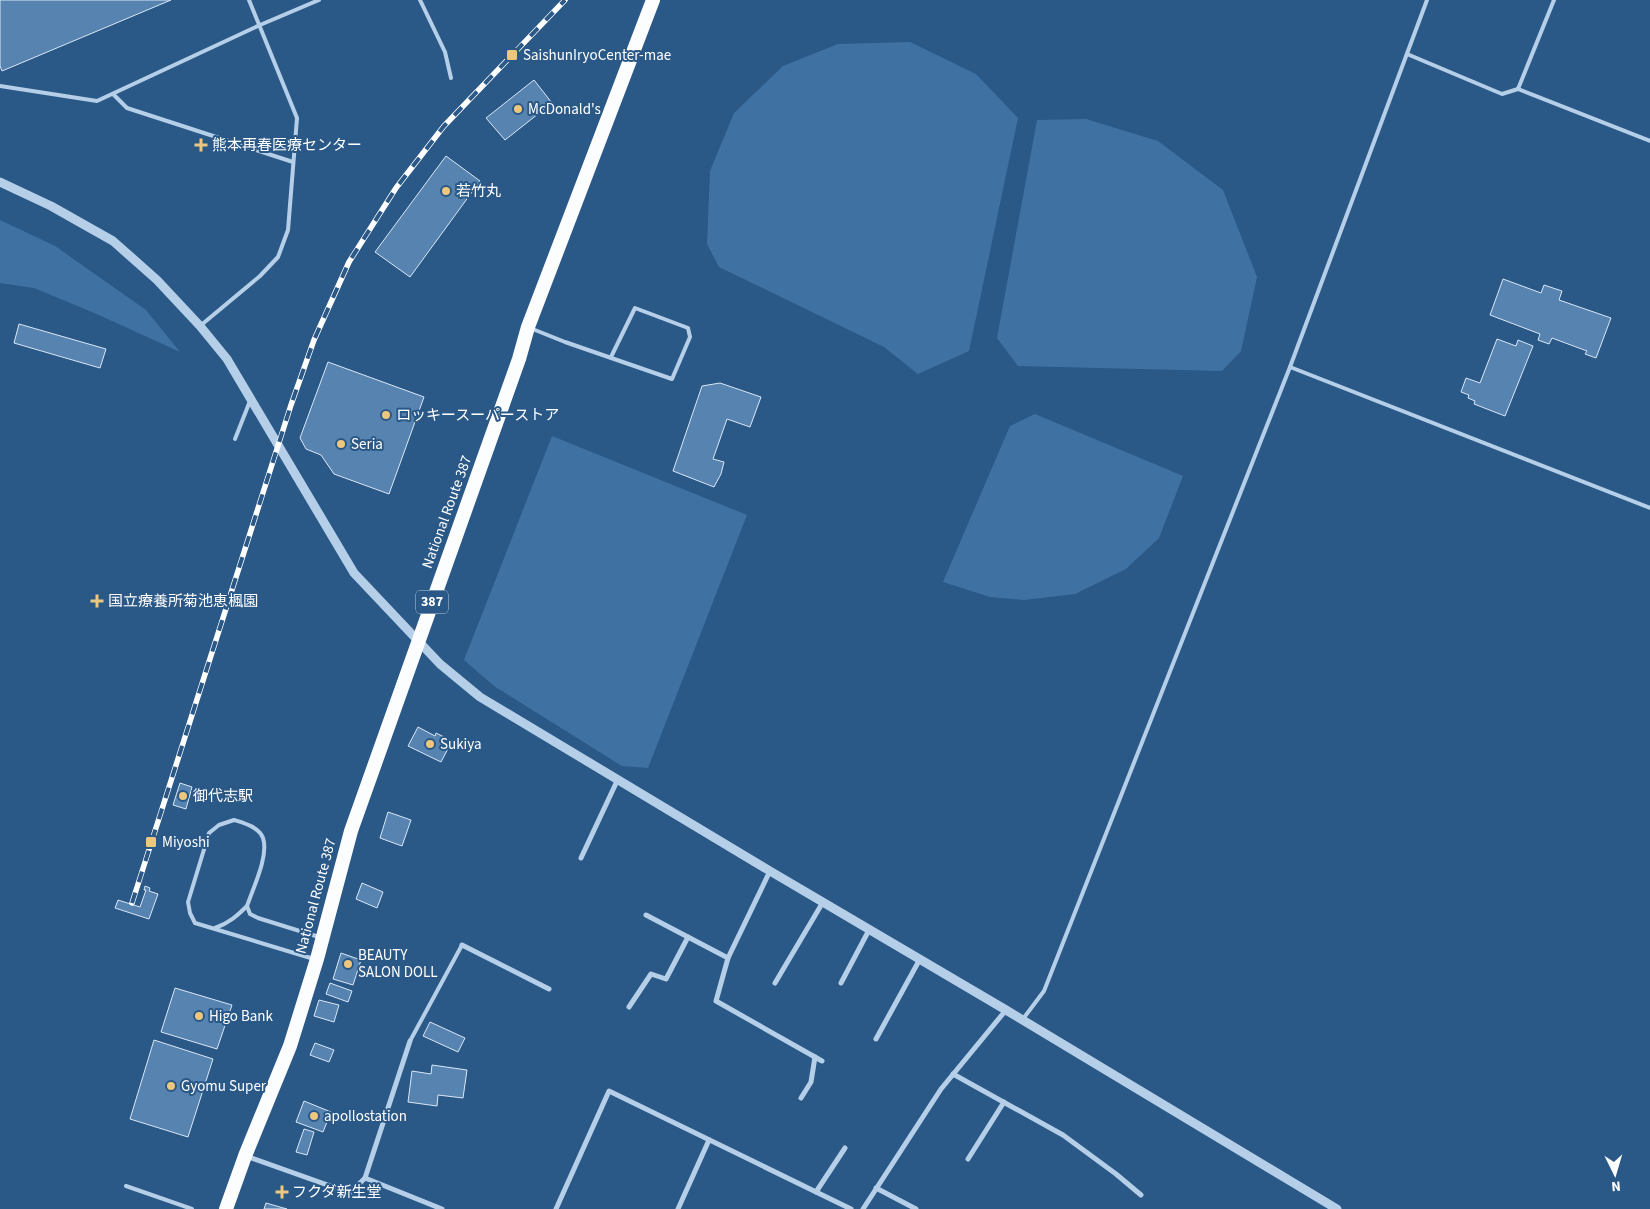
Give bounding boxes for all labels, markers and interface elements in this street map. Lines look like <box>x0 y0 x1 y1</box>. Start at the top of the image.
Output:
place label: SaishunIryoCenter-mae <box>523 45 671 66</box>
marker: SaishunIryoCenter-mae <box>505 48 519 62</box>
place label: McDonald's <box>528 99 601 120</box>
marker: McDonald's <box>512 103 524 115</box>
place label: 熊本再春医療センター <box>212 135 362 156</box>
marker: 熊本再春医療センター <box>194 138 208 152</box>
place label: 若竹丸 <box>456 181 501 202</box>
marker: 若竹丸 <box>440 185 452 197</box>
place label: ロッキースーパーストア <box>396 405 559 426</box>
marker: ロッキースーパーストア <box>380 409 392 421</box>
place label: Seria <box>351 434 383 455</box>
marker: Seria <box>335 438 347 450</box>
street label: National Route 387 <box>417 453 477 571</box>
road number: 387 <box>416 590 448 614</box>
place label: 国立療養所菊池恵楓園 <box>108 591 258 612</box>
marker: 国立療養所菊池恵楓園 <box>90 594 104 608</box>
place label: Sukiya <box>440 734 482 755</box>
marker: Sukiya <box>424 738 436 750</box>
place label: 御代志駅 <box>193 786 253 807</box>
marker: 御代志駅 <box>177 790 189 802</box>
place label: Miyoshi <box>162 832 210 853</box>
marker: Miyoshi <box>144 835 158 849</box>
street label: National Route 387 <box>290 836 342 956</box>
place label: BEAUTY SALON DOLL <box>358 945 437 983</box>
marker: BEAUTY SALON DOLL <box>342 958 354 970</box>
place label: Higo Bank <box>209 1006 274 1027</box>
marker: Higo Bank <box>193 1010 205 1022</box>
place label: Gyomu Super <box>181 1076 267 1097</box>
marker: Gyomu Super <box>165 1080 177 1092</box>
place label: apollostation <box>324 1106 407 1127</box>
marker: apollostation <box>308 1110 320 1122</box>
north arrow <box>1590 1149 1640 1199</box>
text: N <box>1611 1176 1622 1196</box>
place label: フクダ新生堂 <box>292 1182 381 1203</box>
marker: フクダ新生堂 <box>276 1186 288 1198</box>

